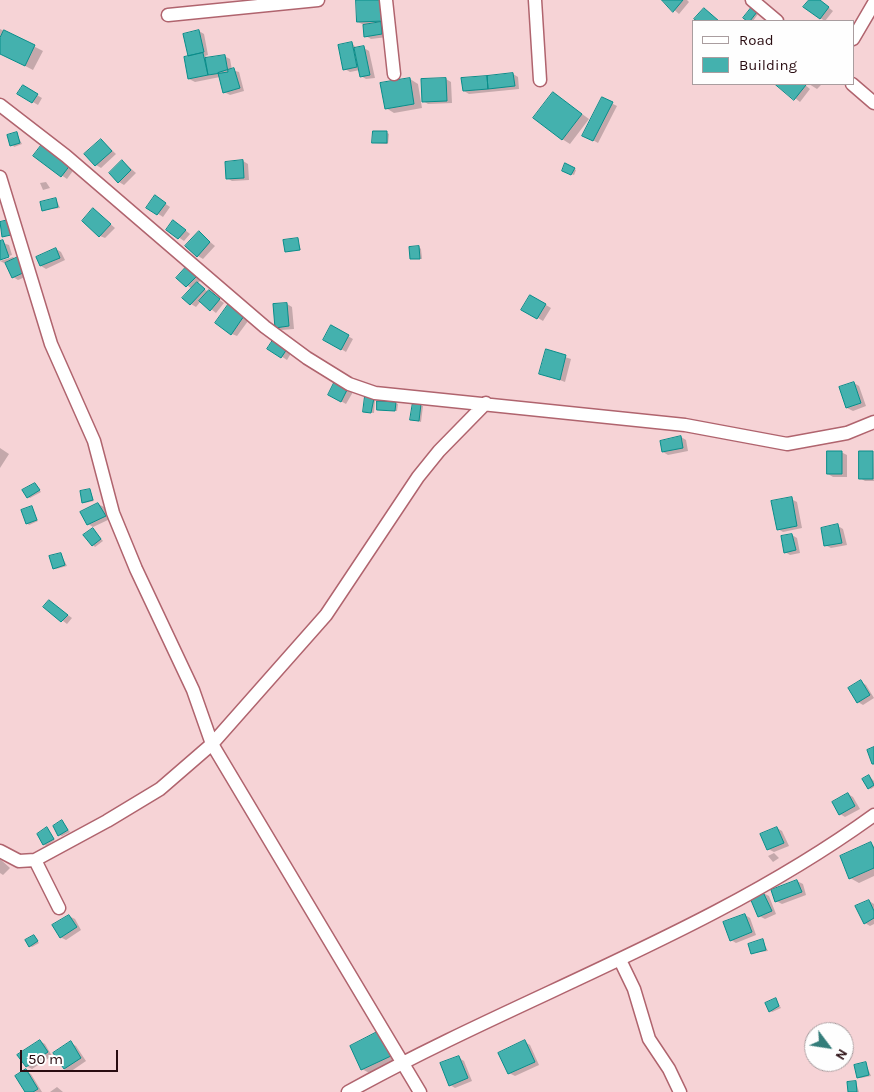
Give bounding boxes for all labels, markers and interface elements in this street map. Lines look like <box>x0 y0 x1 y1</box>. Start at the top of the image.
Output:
legend <box>692 20 854 85</box>
text: Road <box>739 31 774 49</box>
text: Building <box>739 56 797 74</box>
north arrow <box>804 1022 854 1072</box>
scale bar <box>22 1040 120 1072</box>
text: N <box>832 1046 851 1063</box>
text: 50 m <box>28 1050 63 1068</box>

